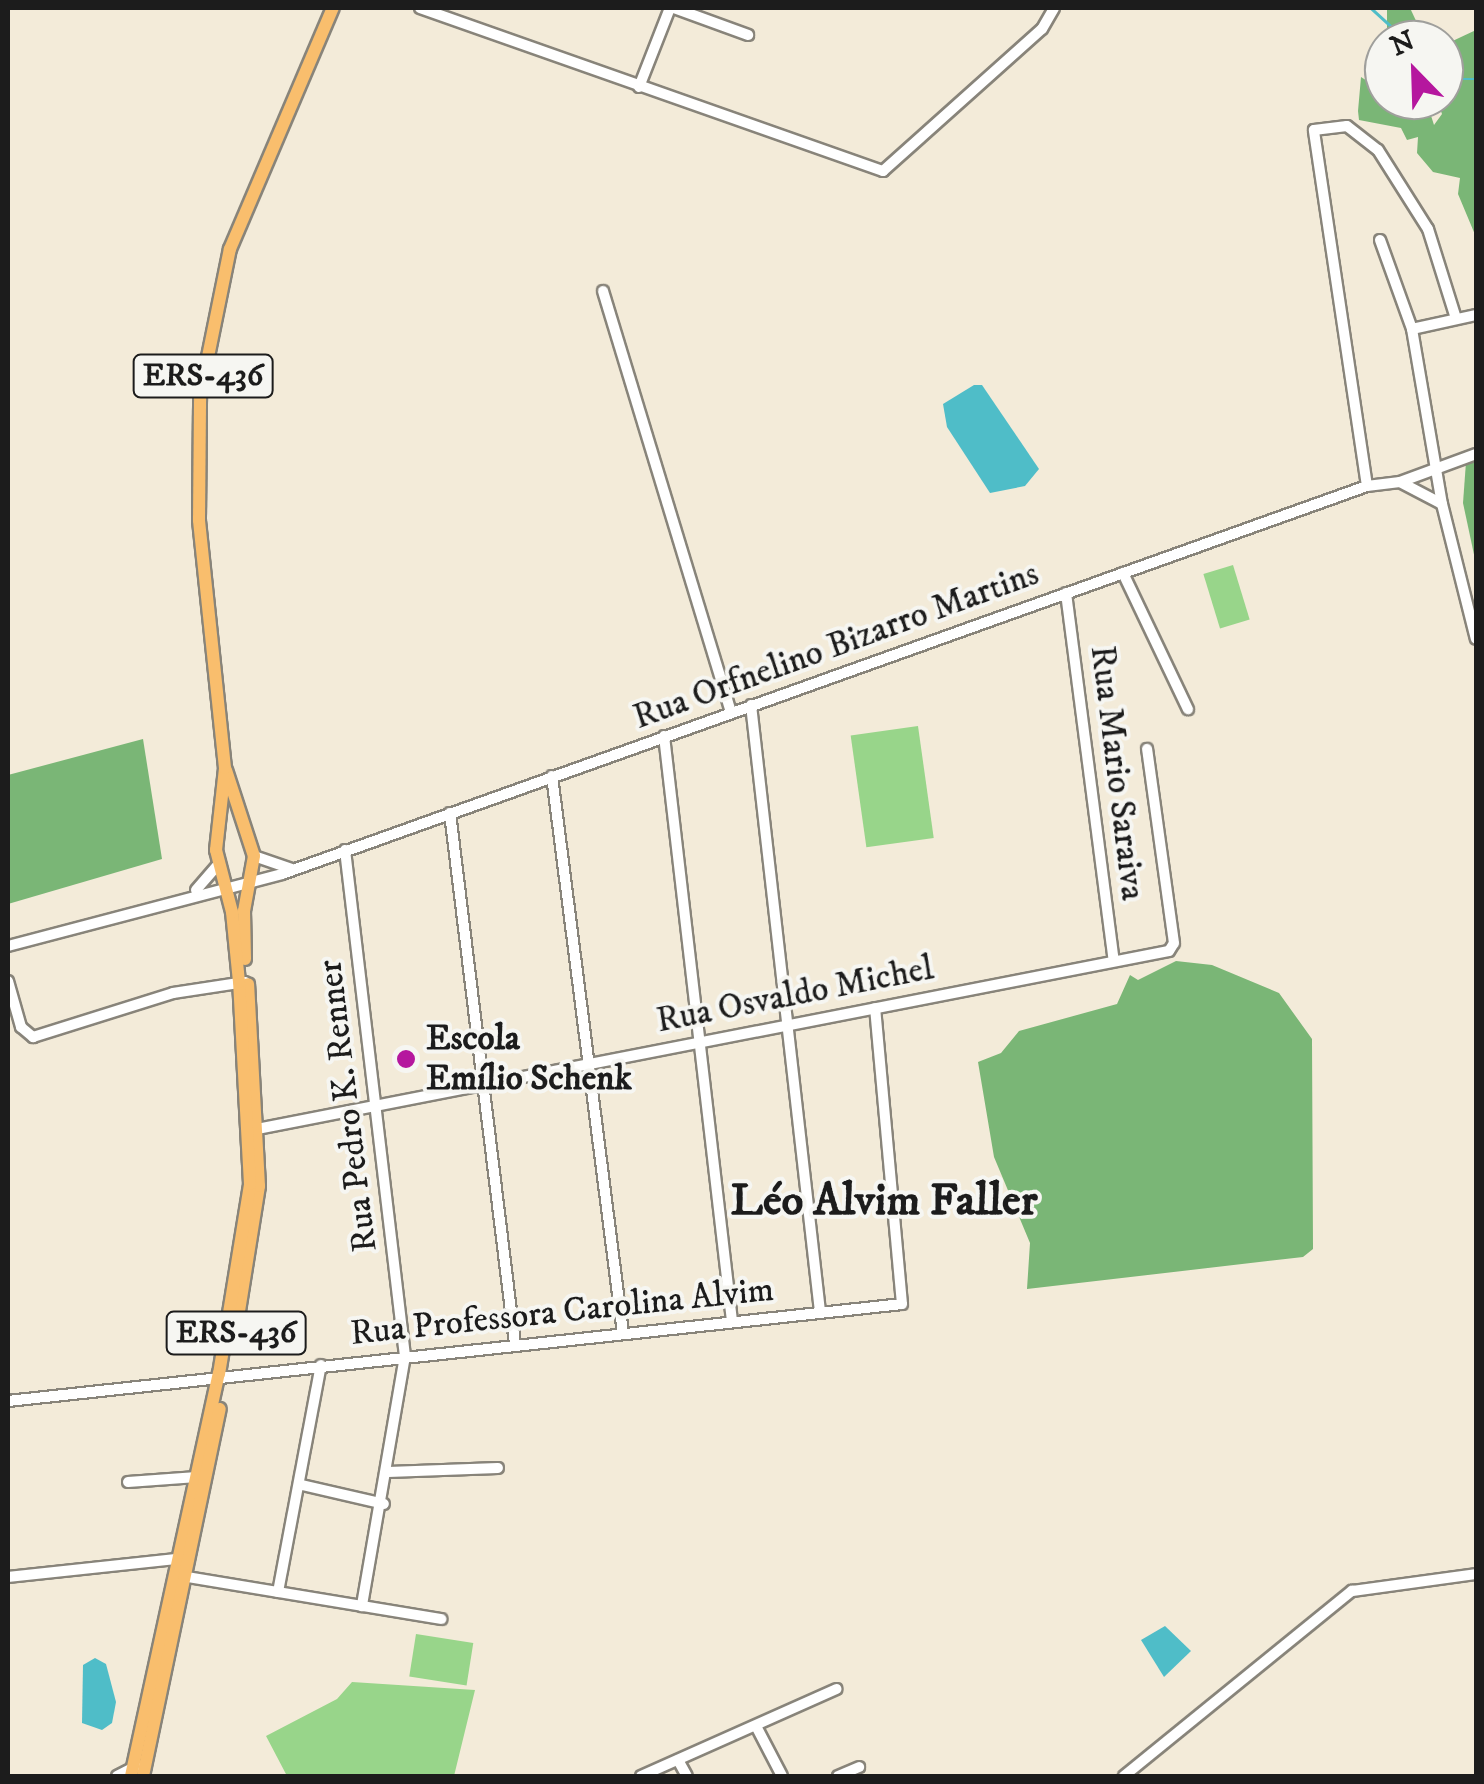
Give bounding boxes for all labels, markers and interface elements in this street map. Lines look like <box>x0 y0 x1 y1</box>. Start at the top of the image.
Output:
north arrow <box>1364 20 1464 120</box>
text: N <box>1385 23 1420 64</box>
road number: ERS-436 <box>130 349 276 403</box>
street label: Rua Orfnelino Bizarro Martins <box>628 553 1044 739</box>
street label: Rua Mario Saraiva <box>1081 643 1153 903</box>
street label: Rua Osvaldo Michel <box>653 948 937 1042</box>
street label: Rua Pedro K. Renner <box>309 957 387 1255</box>
place label: Escola Emílio Schenk <box>426 1018 632 1100</box>
marker: Escola Emílio Schenk <box>395 1048 417 1070</box>
district label: Léo Alvim Faller <box>731 1175 1037 1229</box>
street label: Rua Professora Carolina Alvim <box>348 1269 776 1355</box>
road number: ERS-436 <box>164 1306 308 1360</box>

